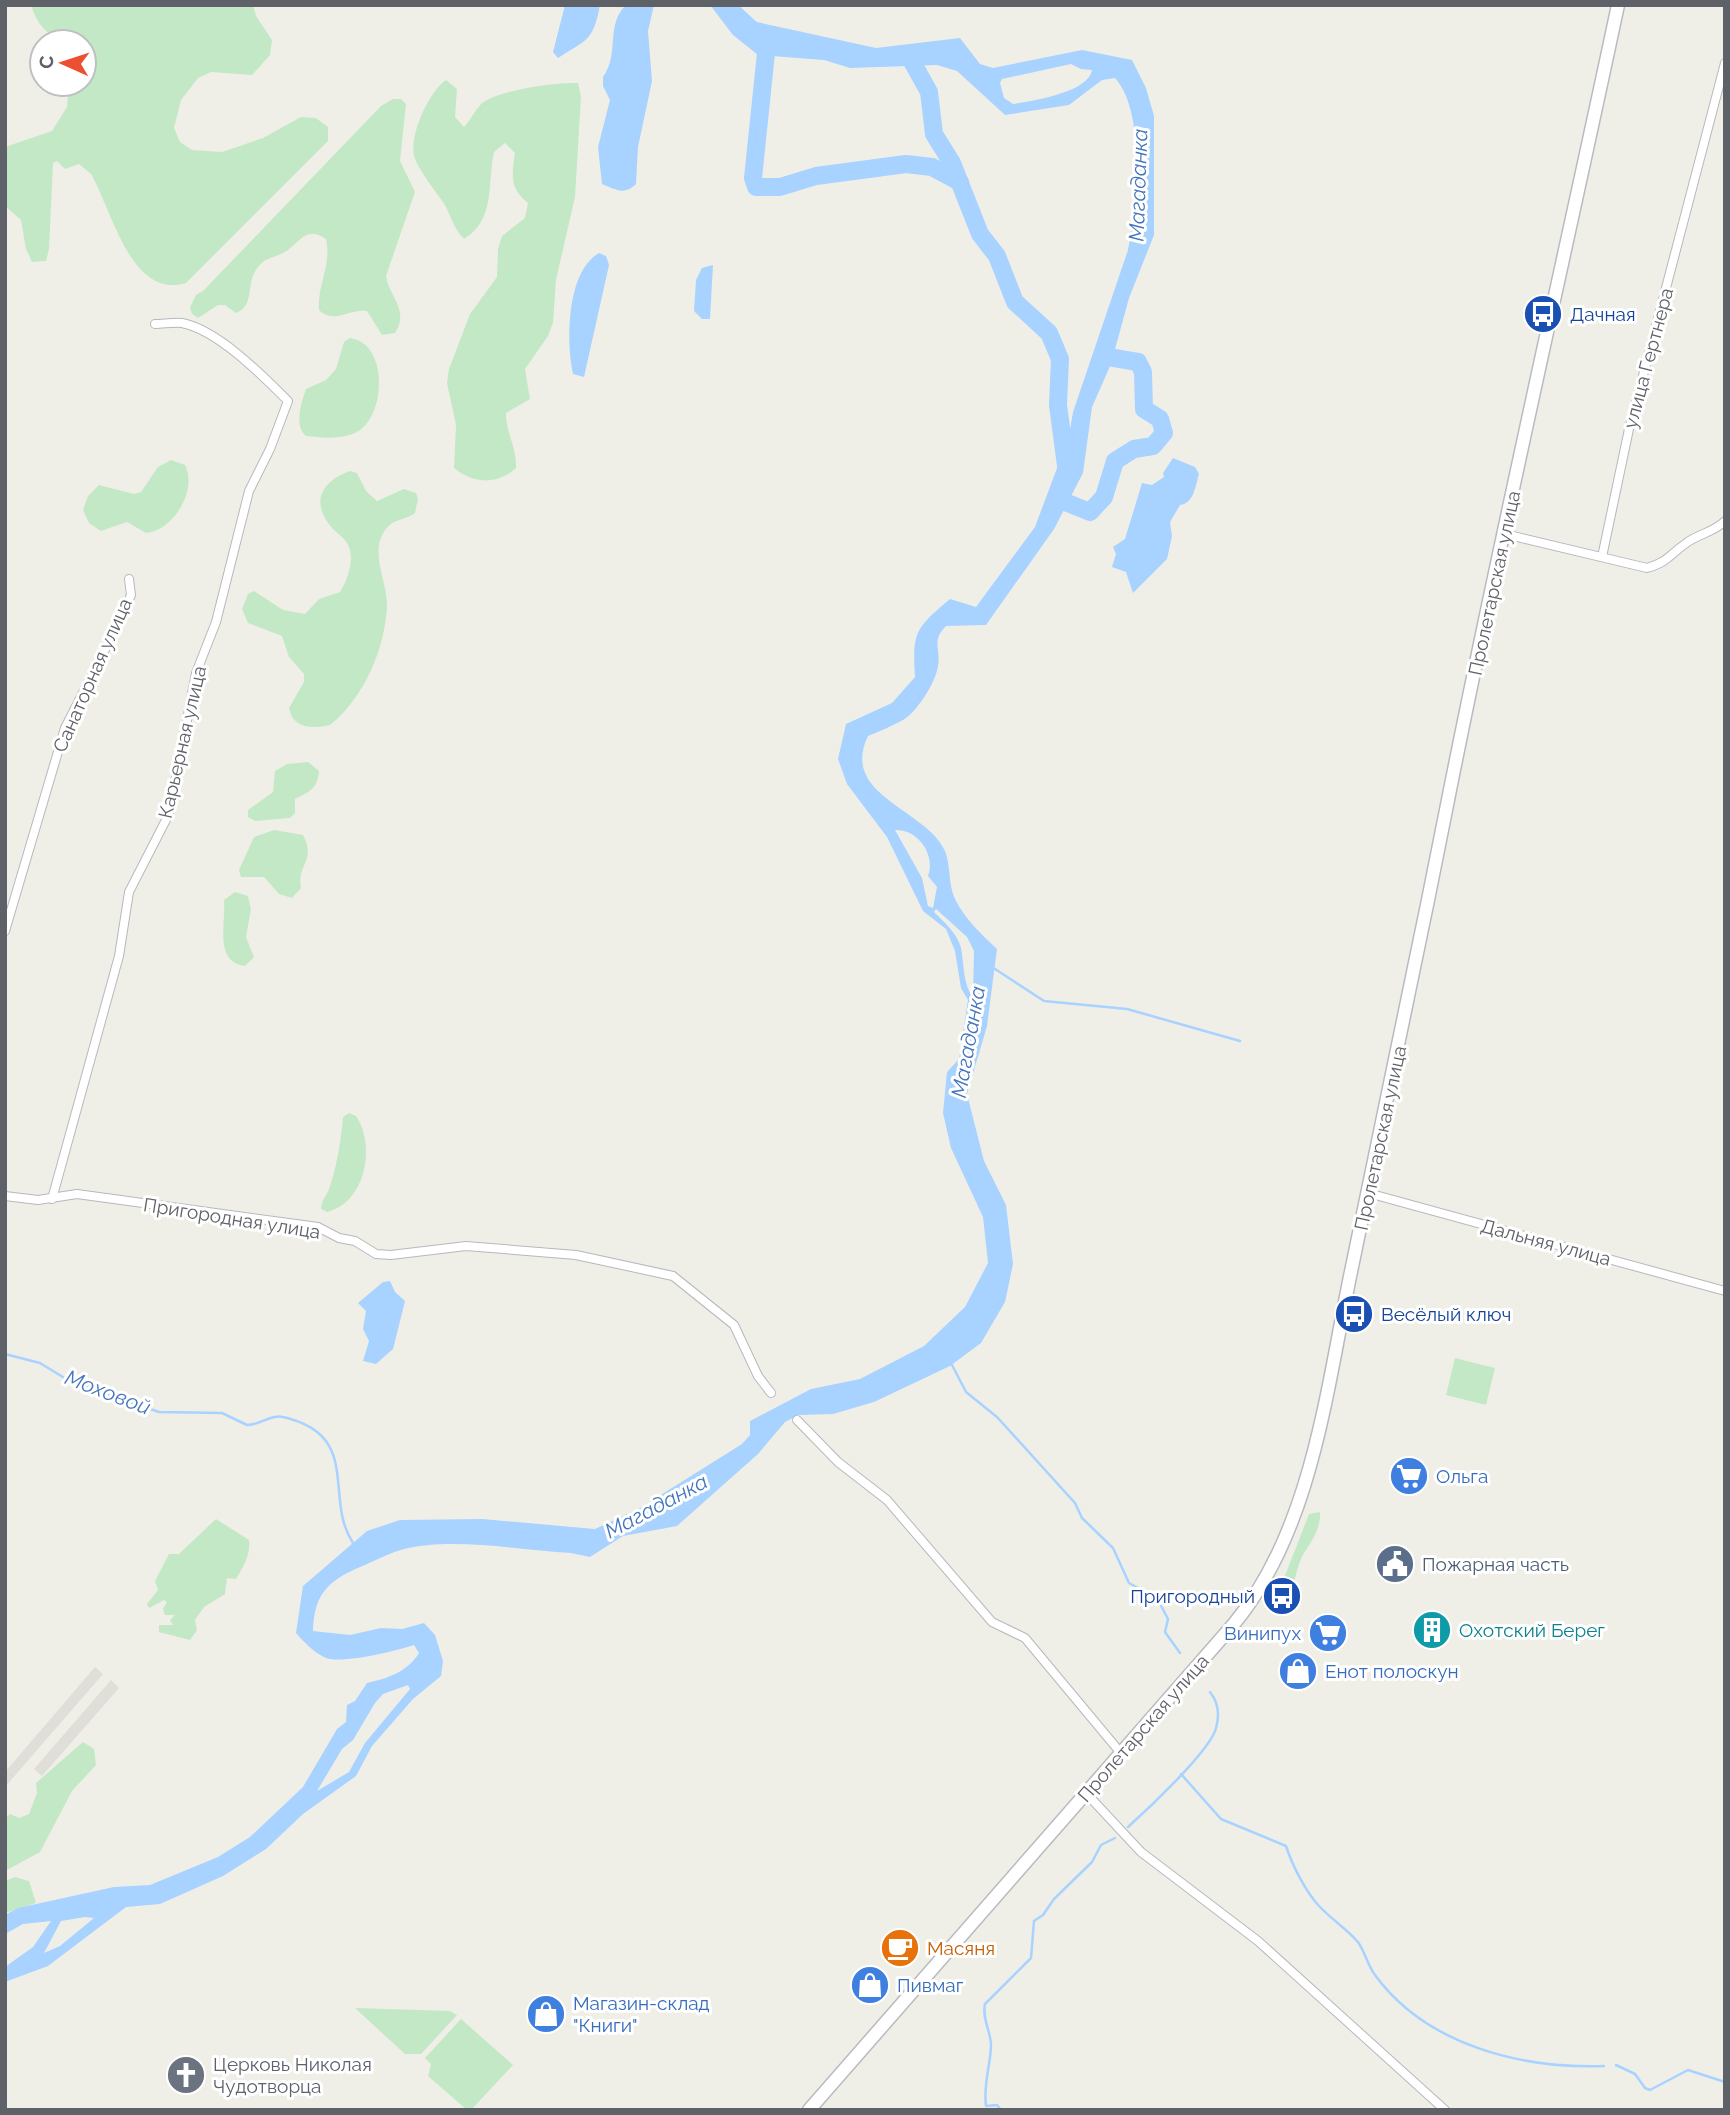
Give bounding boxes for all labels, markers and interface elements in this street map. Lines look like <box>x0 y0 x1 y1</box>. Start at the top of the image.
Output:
north arrow <box>28 28 98 98</box>
text: С <box>35 55 57 69</box>
water label: Магаданка <box>1124 128 1152 242</box>
street label: улица Гертнера <box>1619 285 1677 431</box>
bus stop icon: Дачная <box>1522 293 1564 335</box>
place label: Дачная <box>1570 303 1636 325</box>
street label: Пролетарская улица <box>1464 489 1524 677</box>
street label: Санаторная улица <box>48 595 136 755</box>
street label: Карьерная улица <box>154 664 210 820</box>
water label: Магаданка <box>946 984 990 1100</box>
street label: Пролетарская улица <box>1350 1044 1410 1232</box>
street label: Пригородная улица <box>142 1193 322 1243</box>
street label: Дальняя улица <box>1479 1214 1613 1270</box>
bus stop icon: Весёлый ключ <box>1333 1293 1375 1335</box>
place label: Весёлый ключ <box>1381 1303 1511 1325</box>
water label: Моховой <box>62 1364 154 1420</box>
supermarket icon: Ольга <box>1388 1455 1430 1497</box>
place label: Ольга <box>1436 1465 1488 1487</box>
water label: Магаданка <box>600 1468 712 1544</box>
public building icon: Пожарная часть <box>1374 1543 1416 1585</box>
place label: Пожарная часть <box>1422 1553 1569 1575</box>
bus stop icon: Пригородный <box>1261 1575 1303 1617</box>
place label: Пригородный <box>1130 1585 1255 1607</box>
building icon: Охотский Берег <box>1411 1609 1453 1651</box>
supermarket icon: Винипух <box>1307 1612 1349 1654</box>
place label: Охотский Берег <box>1459 1619 1605 1641</box>
place label: Винипух <box>1224 1622 1301 1644</box>
street label: Пролетарская улица <box>1073 1650 1213 1806</box>
shop icon: Енот полоскун <box>1277 1650 1319 1692</box>
place label: Енот полоскун <box>1325 1660 1459 1682</box>
cafe icon: Масяня <box>879 1927 921 1969</box>
place label: Масяня <box>927 1937 995 1959</box>
shop icon: Пивмаг <box>849 1964 891 2006</box>
place label: Пивмаг <box>897 1974 964 1996</box>
place label: Магазин-склад "Книги" <box>573 1992 710 2036</box>
shop icon: Магазин-склад "Книги" <box>525 1993 567 2035</box>
place label: Церковь Николая Чудотворца <box>213 2053 372 2097</box>
church icon: Церковь Николая Чудотворца <box>165 2054 207 2096</box>

